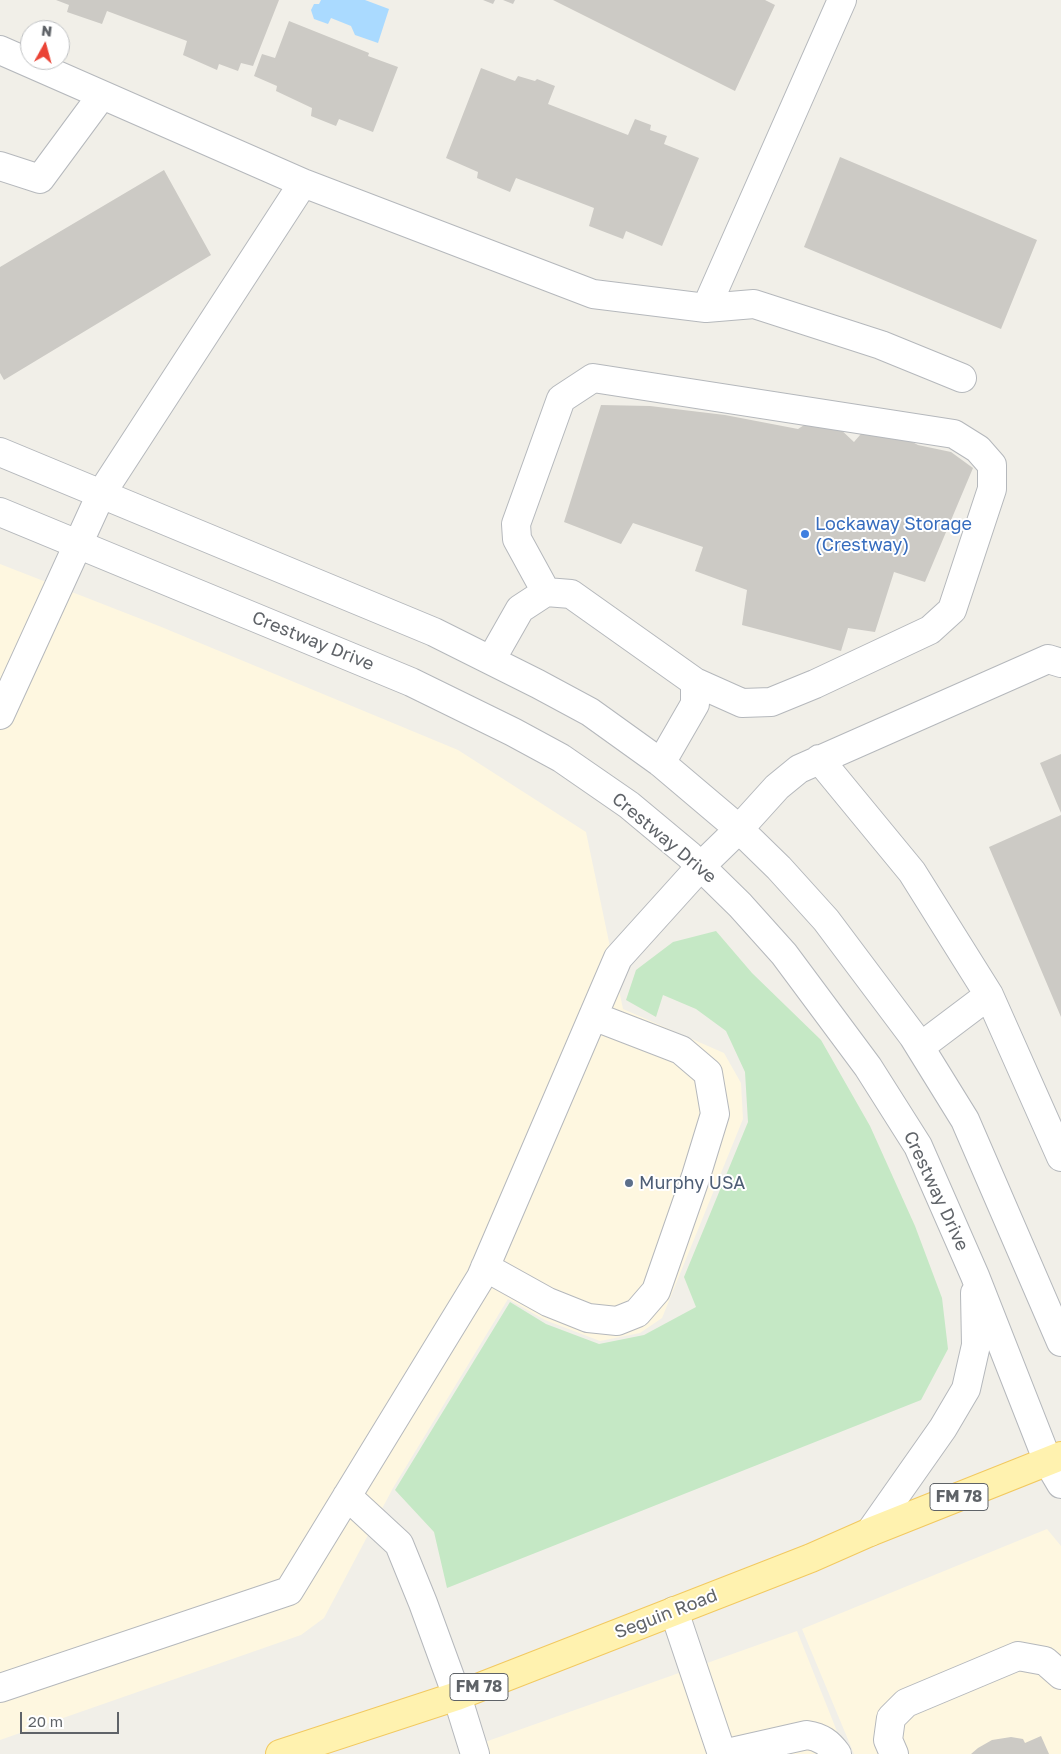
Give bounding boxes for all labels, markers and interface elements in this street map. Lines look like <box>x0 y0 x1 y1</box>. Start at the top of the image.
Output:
north arrow <box>20 20 70 70</box>
text: N <box>40 22 53 40</box>
place label: Lockaway Storage (Crestway) <box>815 513 972 556</box>
marker: Lockaway Storage (Crestway) <box>799 528 811 540</box>
street label: Crestway Drive <box>249 607 377 675</box>
street label: Crestway Drive <box>607 788 721 888</box>
street label: Crestway Drive <box>899 1128 973 1254</box>
place label: Murphy USA <box>639 1172 745 1194</box>
marker: Murphy USA <box>623 1177 635 1189</box>
road number: FM 78 <box>930 1484 988 1510</box>
street label: Seguin Road <box>612 1584 720 1644</box>
road number: FM 78 <box>450 1674 508 1700</box>
scale bar <box>22 1702 121 1734</box>
text: 20 m <box>28 1712 63 1730</box>

